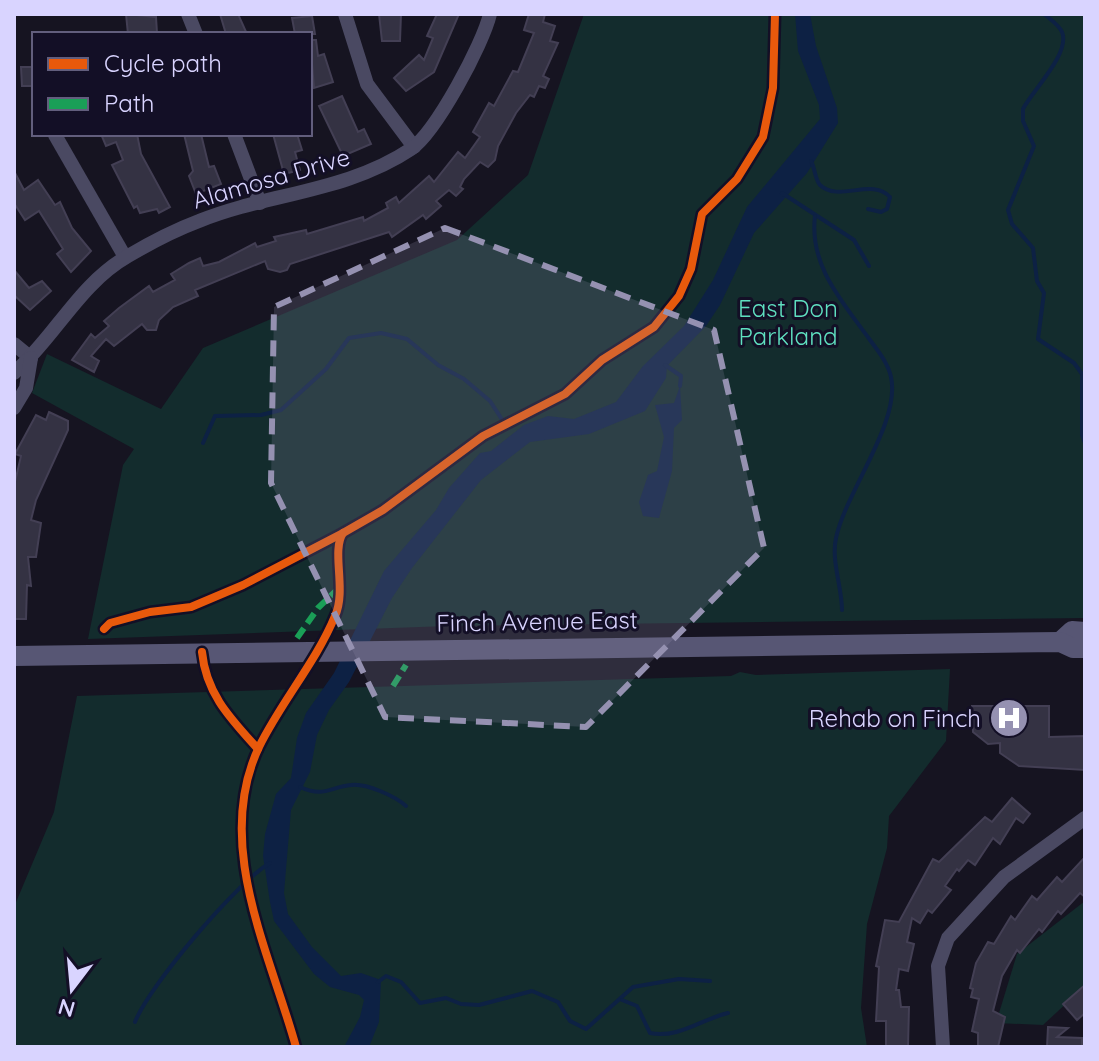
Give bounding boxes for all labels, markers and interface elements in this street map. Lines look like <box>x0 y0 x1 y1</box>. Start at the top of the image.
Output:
legend <box>32 32 312 136</box>
text: Cycle path <box>104 48 222 78</box>
text: Path <box>104 88 155 118</box>
street label: Alamosa Drive <box>189 141 353 215</box>
park label: East Don Parkland <box>738 293 838 351</box>
street label: Finch Avenue East <box>436 604 638 638</box>
hospital icon: Rehab on Finch <box>988 697 1030 739</box>
place label: Rehab on Finch <box>809 703 981 733</box>
north arrow <box>32 949 112 1029</box>
text: N <box>55 993 78 1024</box>

